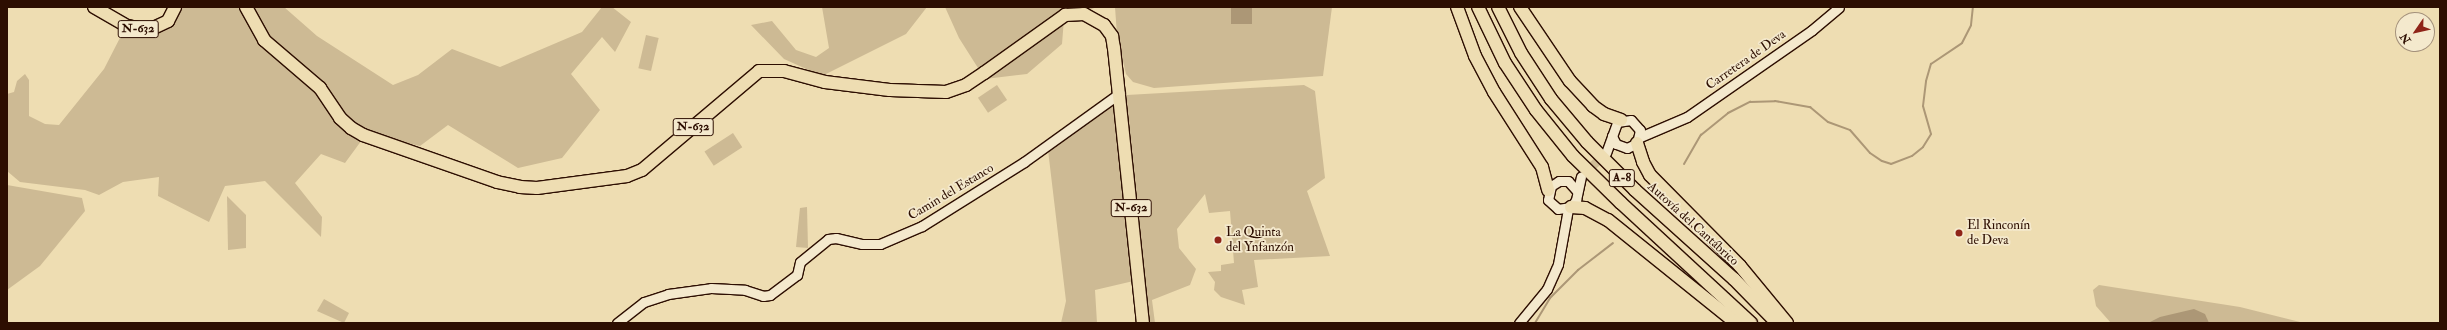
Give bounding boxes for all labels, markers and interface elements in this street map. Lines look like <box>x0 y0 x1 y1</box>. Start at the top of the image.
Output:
north arrow <box>2395 12 2435 52</box>
road number: N-632 <box>117 19 159 39</box>
street label: Carretera de Deva <box>1703 27 1789 93</box>
text: N <box>2397 31 2414 46</box>
road number: N-632 <box>672 117 714 137</box>
street label: Camin del Estanco <box>905 160 997 224</box>
road number: A-8 <box>1608 168 1636 188</box>
street label: Autovía del Cantábrico <box>1644 179 1742 269</box>
road number: N-632 <box>1110 198 1152 218</box>
place label: El Rinconín de Deva <box>1967 218 2030 249</box>
place label: La Quinta del Ynfanzón <box>1226 225 1294 256</box>
marker: El Rinconín de Deva <box>1954 228 1964 238</box>
marker: La Quinta del Ynfanzón <box>1213 235 1223 245</box>

